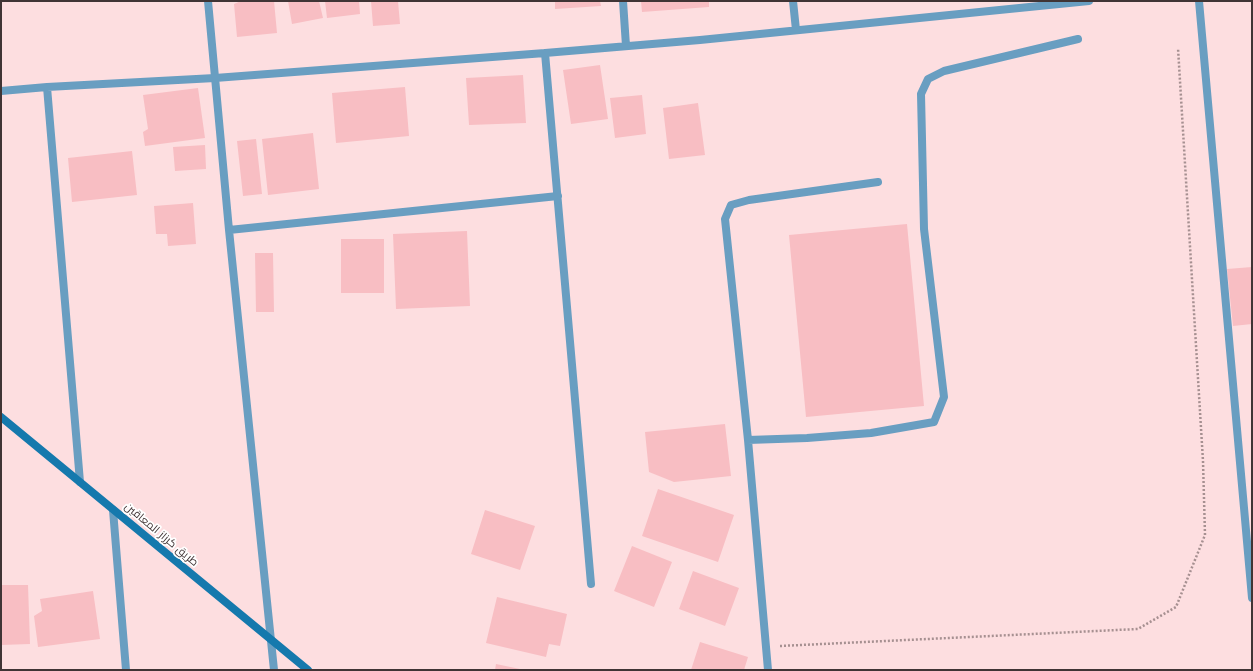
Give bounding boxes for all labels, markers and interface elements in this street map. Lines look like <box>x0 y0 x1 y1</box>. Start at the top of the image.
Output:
street label: طريق كرزاز المعاقين <box>122 500 200 570</box>

